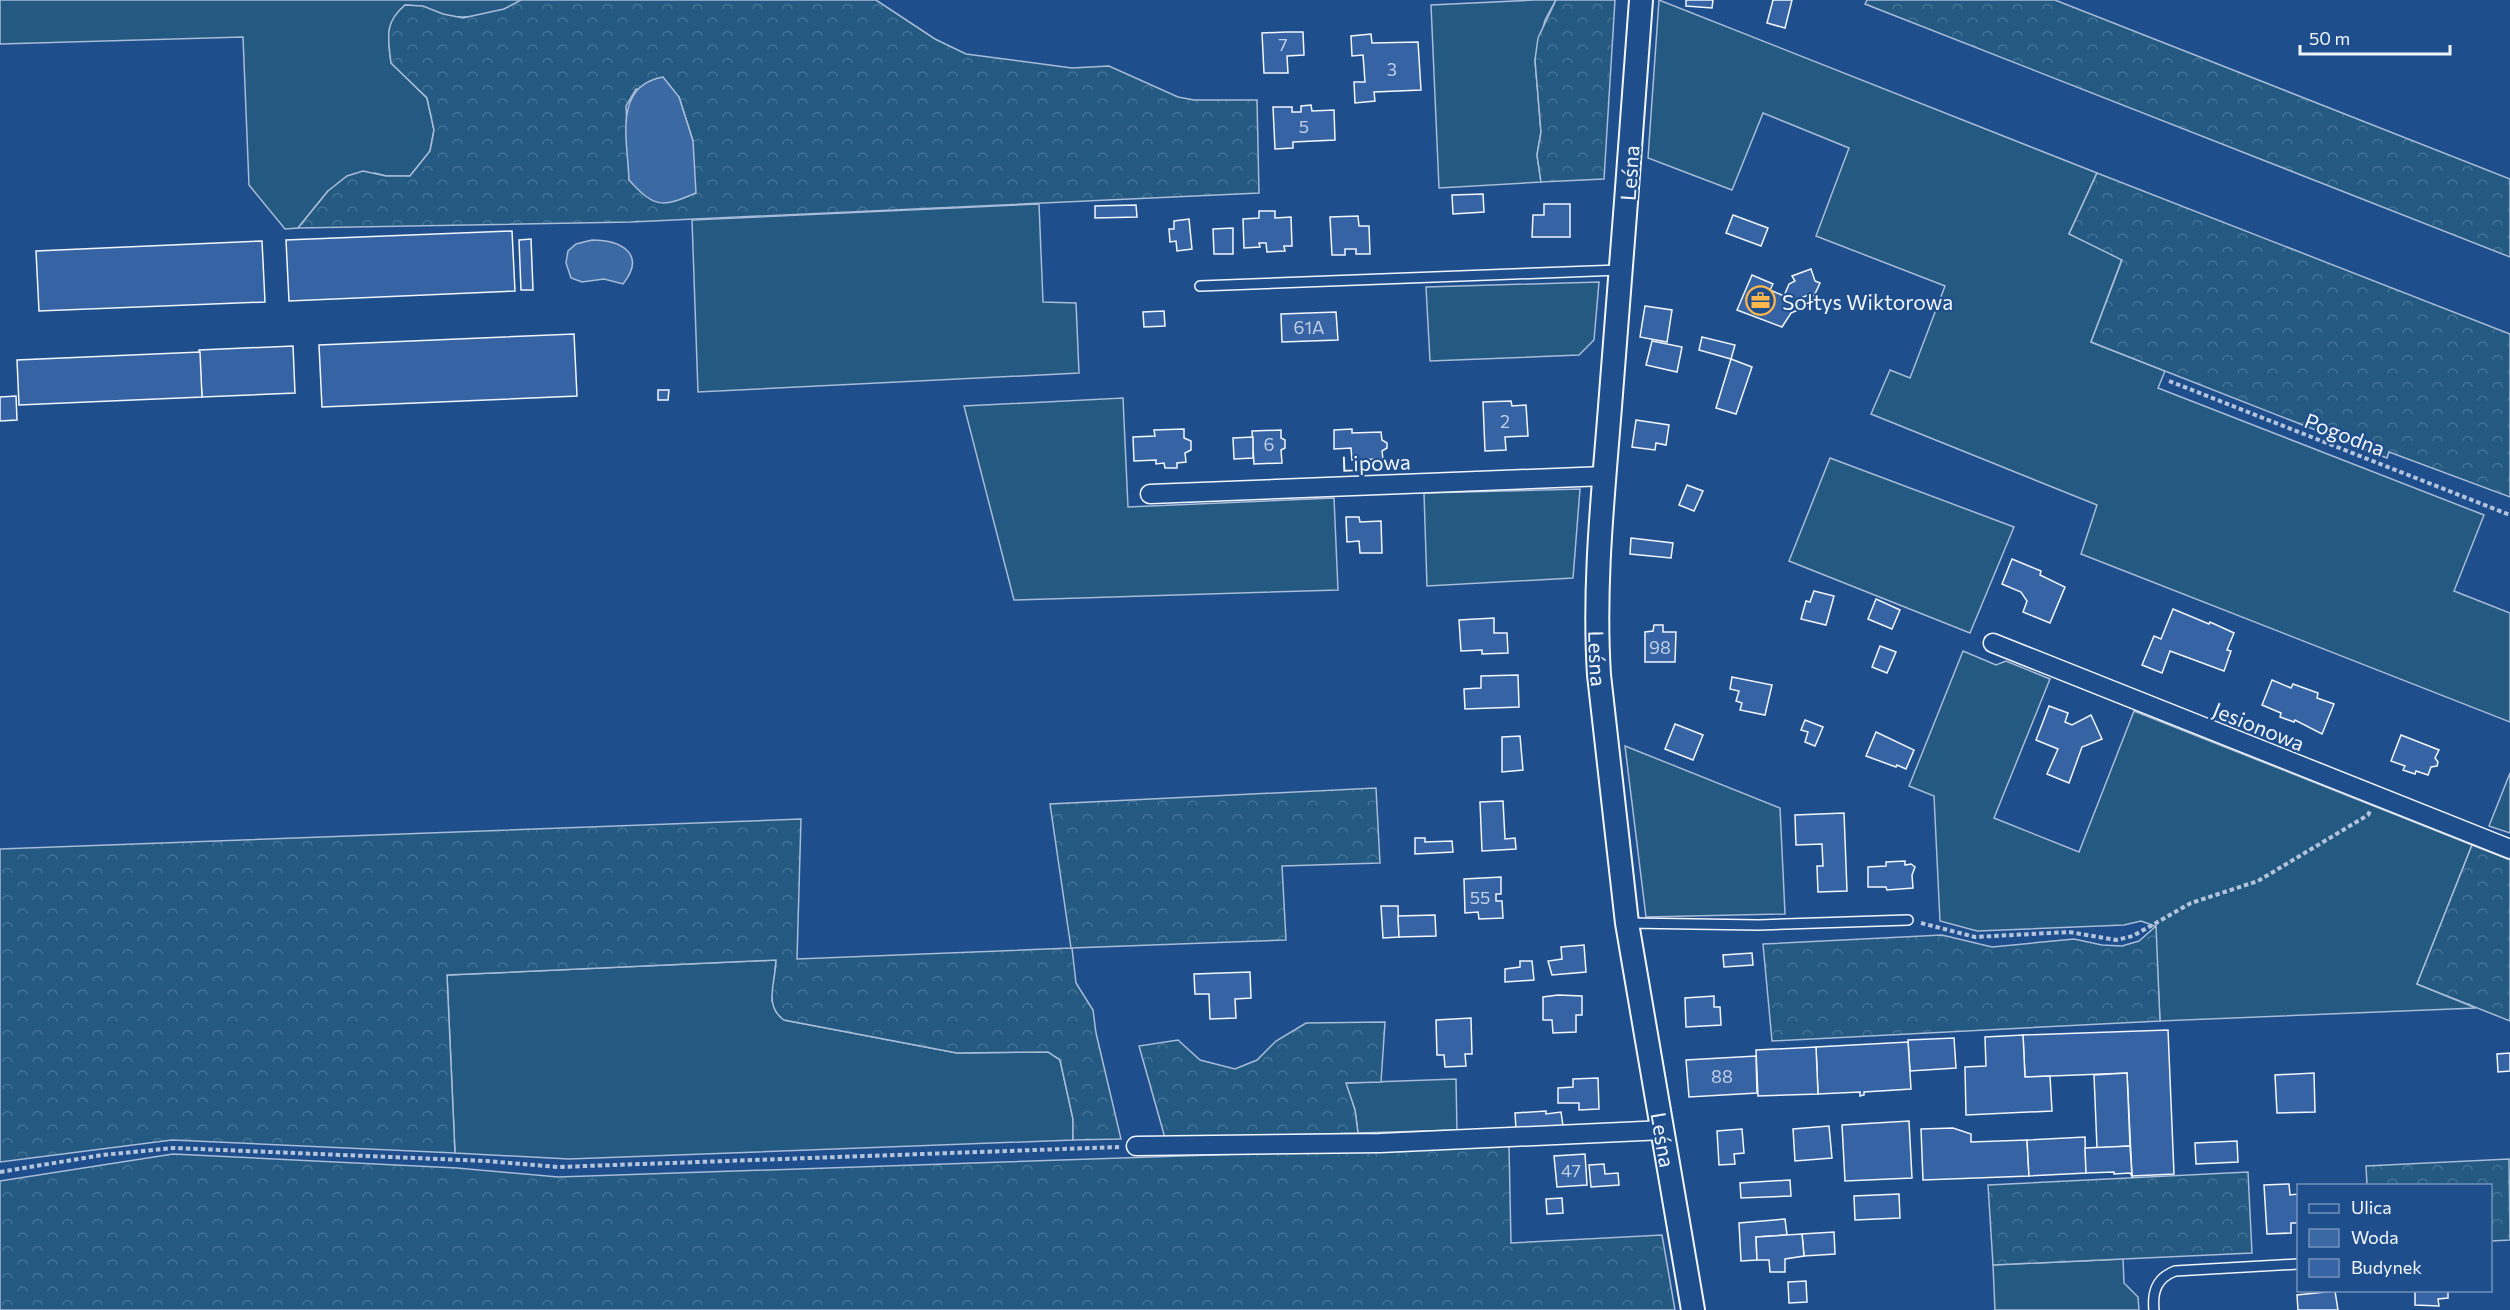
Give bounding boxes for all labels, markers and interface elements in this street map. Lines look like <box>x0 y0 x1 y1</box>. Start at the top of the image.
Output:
scale bar <box>2300 18 2450 56</box>
text: 50 m <box>2309 27 2350 49</box>
house number: 7 <box>1278 33 1288 55</box>
house number: 3 <box>1387 58 1397 80</box>
house number: 5 <box>1299 115 1309 137</box>
street label: Leśna <box>1615 144 1643 202</box>
office icon: Sołtys Wiktorowa <box>1745 285 1777 317</box>
place label: Sołtys Wiktorowa <box>1782 289 1953 314</box>
house number: 61A <box>1293 316 1325 338</box>
street label: Pogodna <box>2301 407 2389 461</box>
house number: 2 <box>1500 410 1510 432</box>
house number: 6 <box>1264 433 1274 455</box>
street label: Lipowa <box>1341 448 1411 476</box>
street label: Leśna <box>1585 630 1613 688</box>
house number: 98 <box>1649 636 1671 658</box>
street label: Jesionowa <box>2210 696 2308 756</box>
house number: 55 <box>1470 886 1490 908</box>
house number: 88 <box>1711 1065 1733 1087</box>
street label: Leśna <box>1647 1110 1681 1169</box>
house number: 47 <box>1561 1159 1581 1181</box>
legend <box>2297 1184 2492 1292</box>
text: Ulica <box>2351 1196 2392 1218</box>
text: Woda <box>2351 1226 2399 1248</box>
text: Budynek <box>2351 1256 2422 1278</box>

